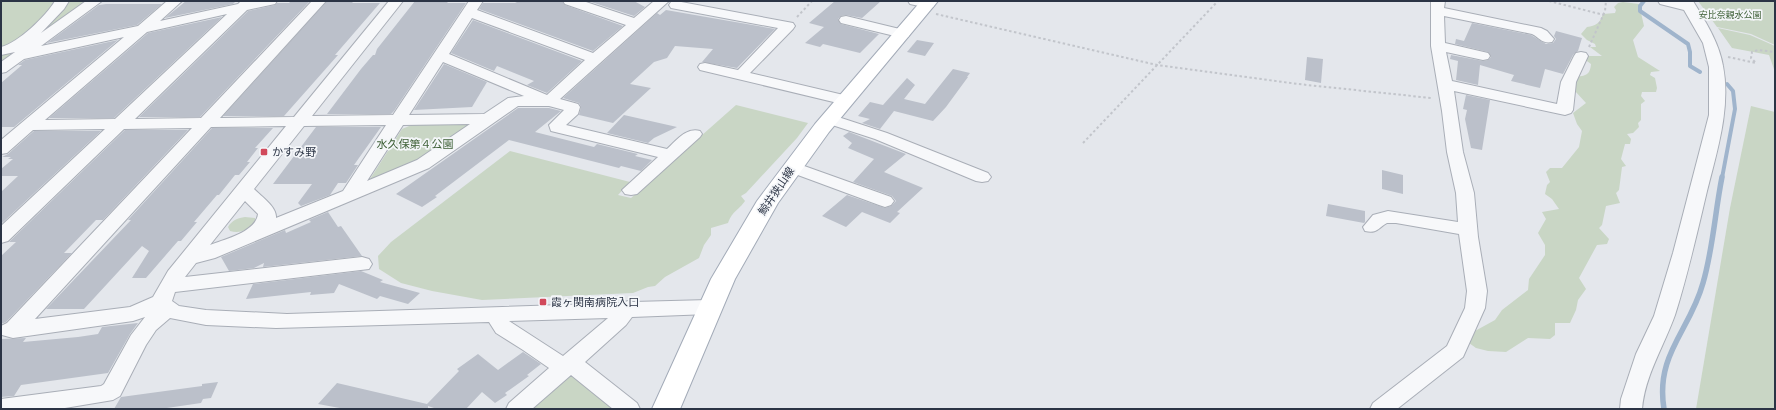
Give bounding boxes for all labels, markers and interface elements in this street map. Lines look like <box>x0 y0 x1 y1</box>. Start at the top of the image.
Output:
park label: 安比奈親水公園 <box>1698 10 1762 21</box>
park label: 水久保第４公園 <box>377 138 454 151</box>
place label: かすみ野 <box>272 146 316 159</box>
marker: かすみ野 <box>259 147 269 157</box>
street label: 鯨井狭山線 <box>756 165 797 218</box>
place label: 霞ヶ関南病院入口 <box>551 296 639 309</box>
marker: 霞ヶ関南病院入口 <box>538 297 548 307</box>

